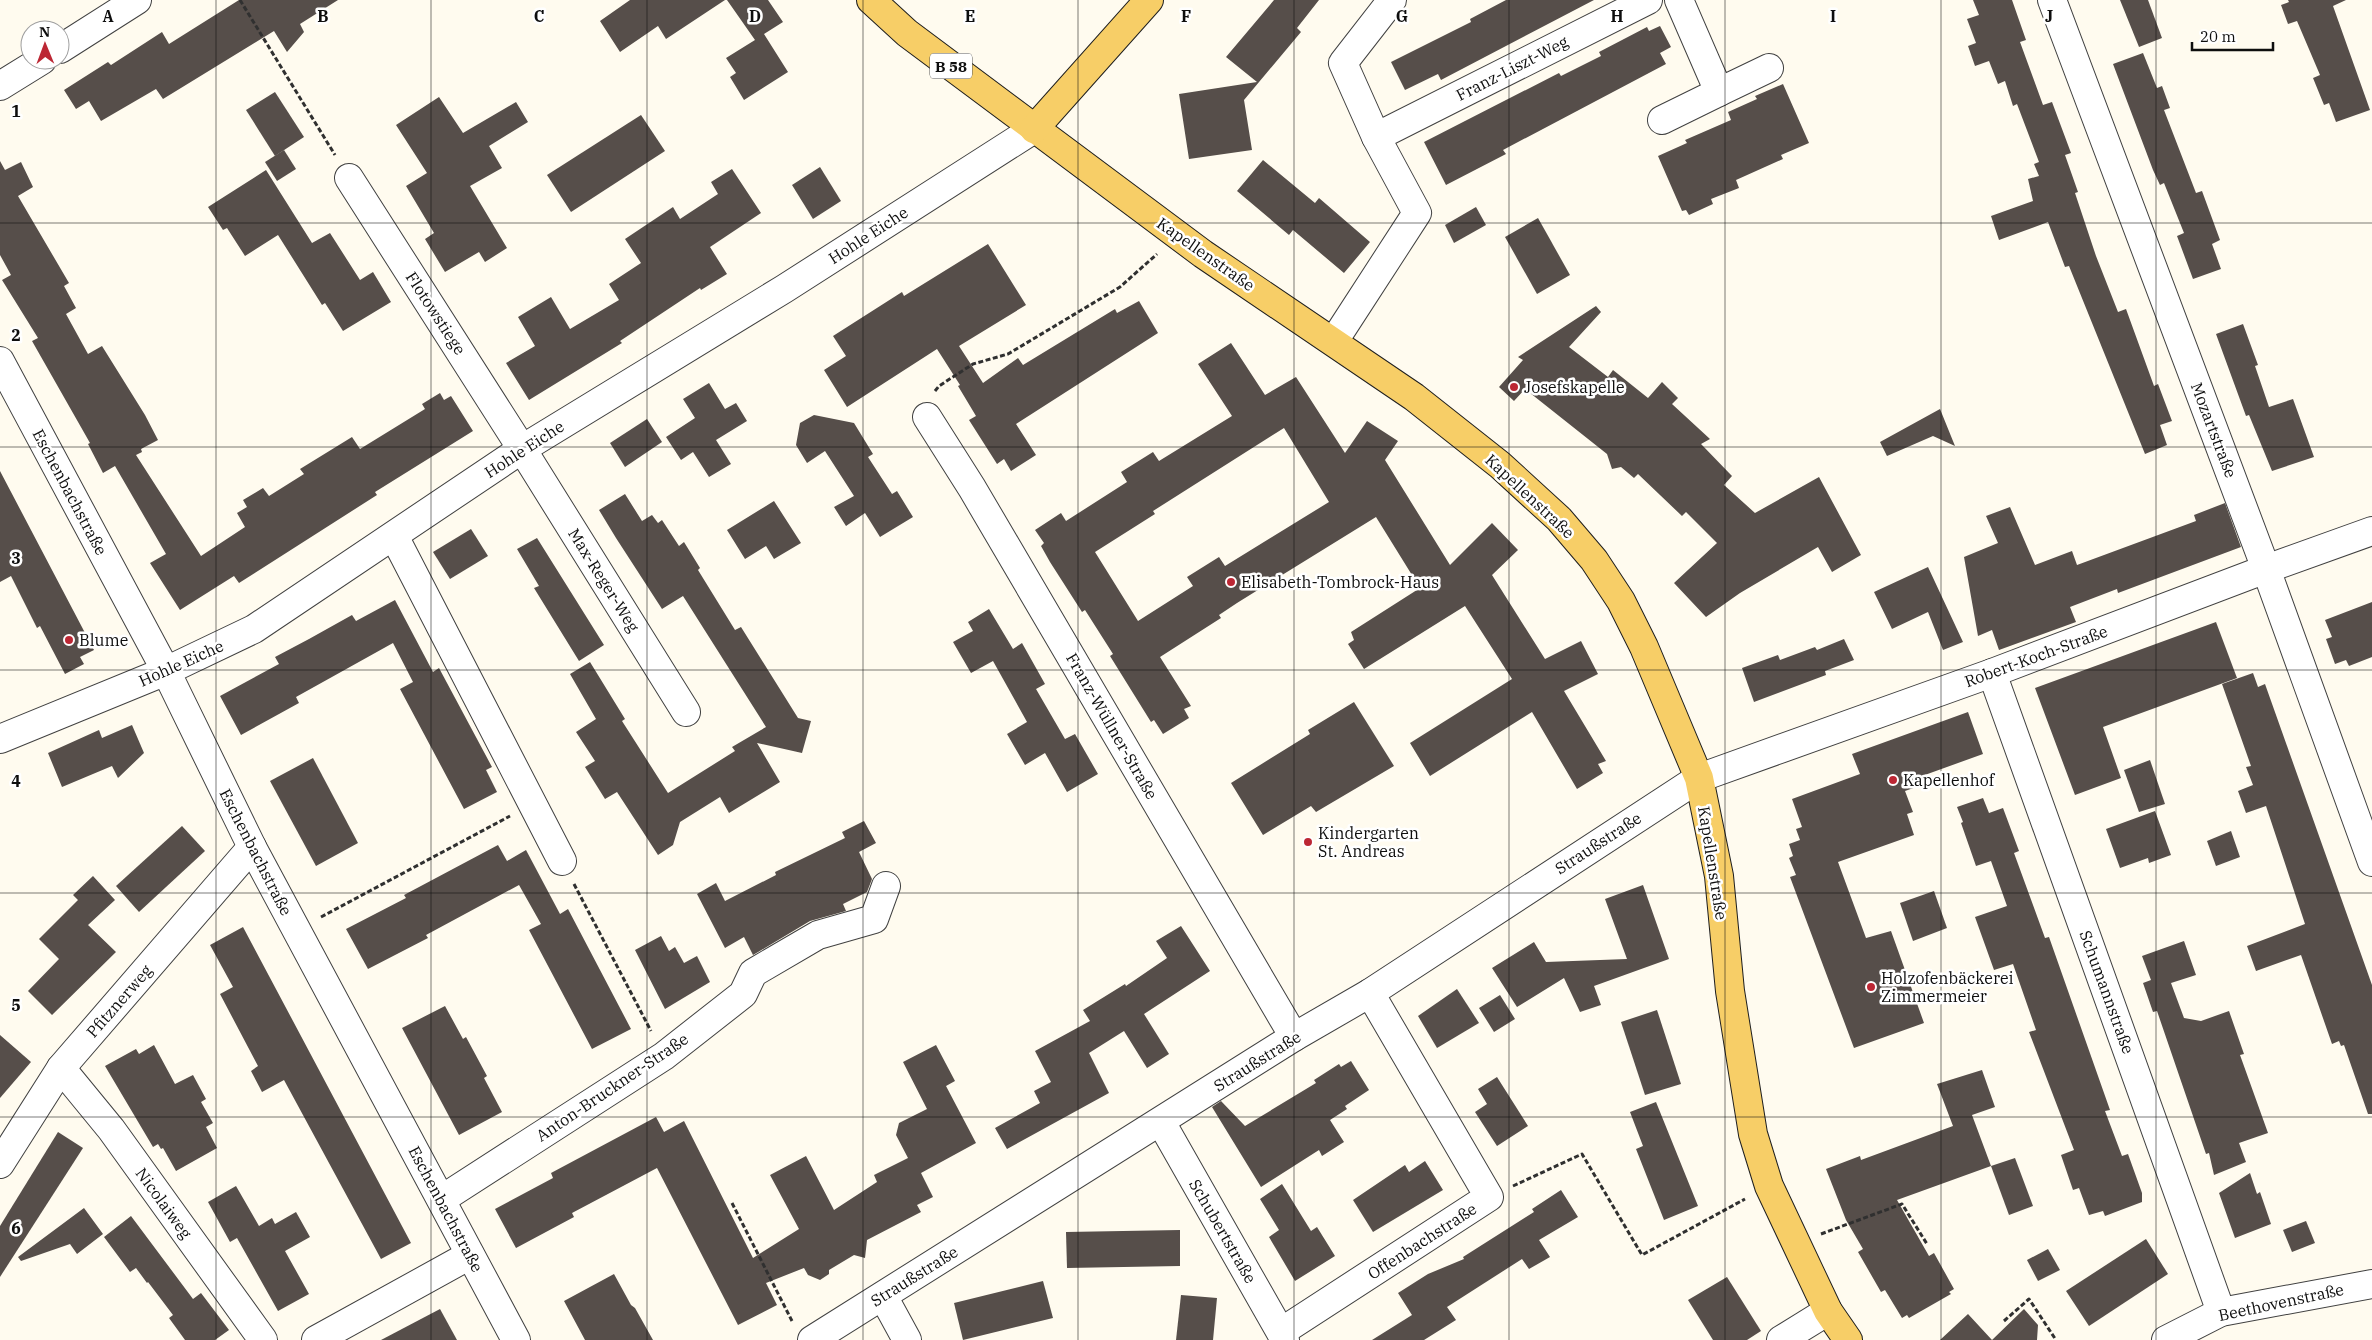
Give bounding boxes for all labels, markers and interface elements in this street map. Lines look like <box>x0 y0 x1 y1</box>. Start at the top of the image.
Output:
text: A <box>102 6 114 26</box>
text: B <box>317 6 329 26</box>
text: C <box>534 6 544 26</box>
text: D <box>749 6 761 26</box>
text: E <box>965 6 975 26</box>
text: F <box>1181 6 1191 26</box>
text: G <box>1396 6 1408 26</box>
text: H <box>1611 6 1624 26</box>
text: I <box>1830 6 1836 26</box>
text: J <box>2045 6 2053 26</box>
north arrow <box>20 20 70 70</box>
scale bar <box>2192 20 2273 52</box>
text: N <box>39 23 50 41</box>
text: 20 m <box>2200 27 2236 46</box>
street label: Franz-Liszt-Weg <box>1453 31 1572 105</box>
road number: B 58 <box>930 54 972 78</box>
text: 1 <box>11 101 21 121</box>
street label: Hohle Eiche <box>824 202 912 268</box>
street label: Kapellenstraße <box>1153 213 1259 295</box>
street label: Flotowstiege <box>402 268 470 358</box>
text: 2 <box>11 325 21 345</box>
place label: Josefskapelle <box>1524 377 1625 397</box>
street label: Mozartstraße <box>2187 379 2241 481</box>
marker: Josefskapelle <box>1508 381 1520 393</box>
street label: Hohle Eiche <box>480 416 568 482</box>
street label: Eschenbachstraße <box>28 426 112 558</box>
street label: Kapellenstraße <box>1481 450 1579 542</box>
street label: Max-Reger-Weg <box>564 524 644 636</box>
text: 3 <box>11 548 21 568</box>
place label: Elisabeth-Tombrock-Haus <box>1241 572 1439 592</box>
marker: Elisabeth-Tombrock-Haus <box>1225 576 1237 588</box>
street label: Robert-Koch-Straße <box>1962 621 2110 691</box>
place label: Blume <box>79 630 128 650</box>
marker: Blume <box>63 634 75 646</box>
street label: Hohle Eiche <box>135 635 227 691</box>
street label: Franz-Wüllner-Straße <box>1062 649 1162 803</box>
place label: Kapellenhof <box>1903 770 1996 790</box>
text: 4 <box>11 771 21 791</box>
marker: Kapellenhof <box>1887 774 1899 786</box>
street label: Eschenbachstraße <box>215 785 297 919</box>
street label: Kapellenstraße <box>1694 805 1732 921</box>
street label: Straußstraße <box>1551 808 1645 878</box>
place label: Kindergarten St. Andreas <box>1318 823 1419 861</box>
marker: Kindergarten St. Andreas <box>1302 836 1314 848</box>
street label: Schumannstraße <box>2075 928 2139 1056</box>
street label: Pfitznerweg <box>82 960 156 1041</box>
place label: Holzofenbäckerei Zimmermeier <box>1881 968 2014 1006</box>
marker: Holzofenbäckerei Zimmermeier <box>1865 981 1877 993</box>
text: 5 <box>11 995 21 1015</box>
street label: Straußstraße <box>1210 1026 1304 1096</box>
street label: Anton-Bruckner-Straße <box>532 1029 692 1145</box>
street label: Eschenbachstraße <box>404 1143 488 1275</box>
street label: Nicolaiweg <box>132 1164 197 1243</box>
street label: Schubertstraße <box>1185 1175 1261 1287</box>
street label: Offenbachstraße <box>1364 1198 1480 1284</box>
text: 6 <box>11 1218 21 1238</box>
street label: Straußstraße <box>867 1241 961 1311</box>
street label: Beethovenstraße <box>2217 1279 2345 1325</box>

